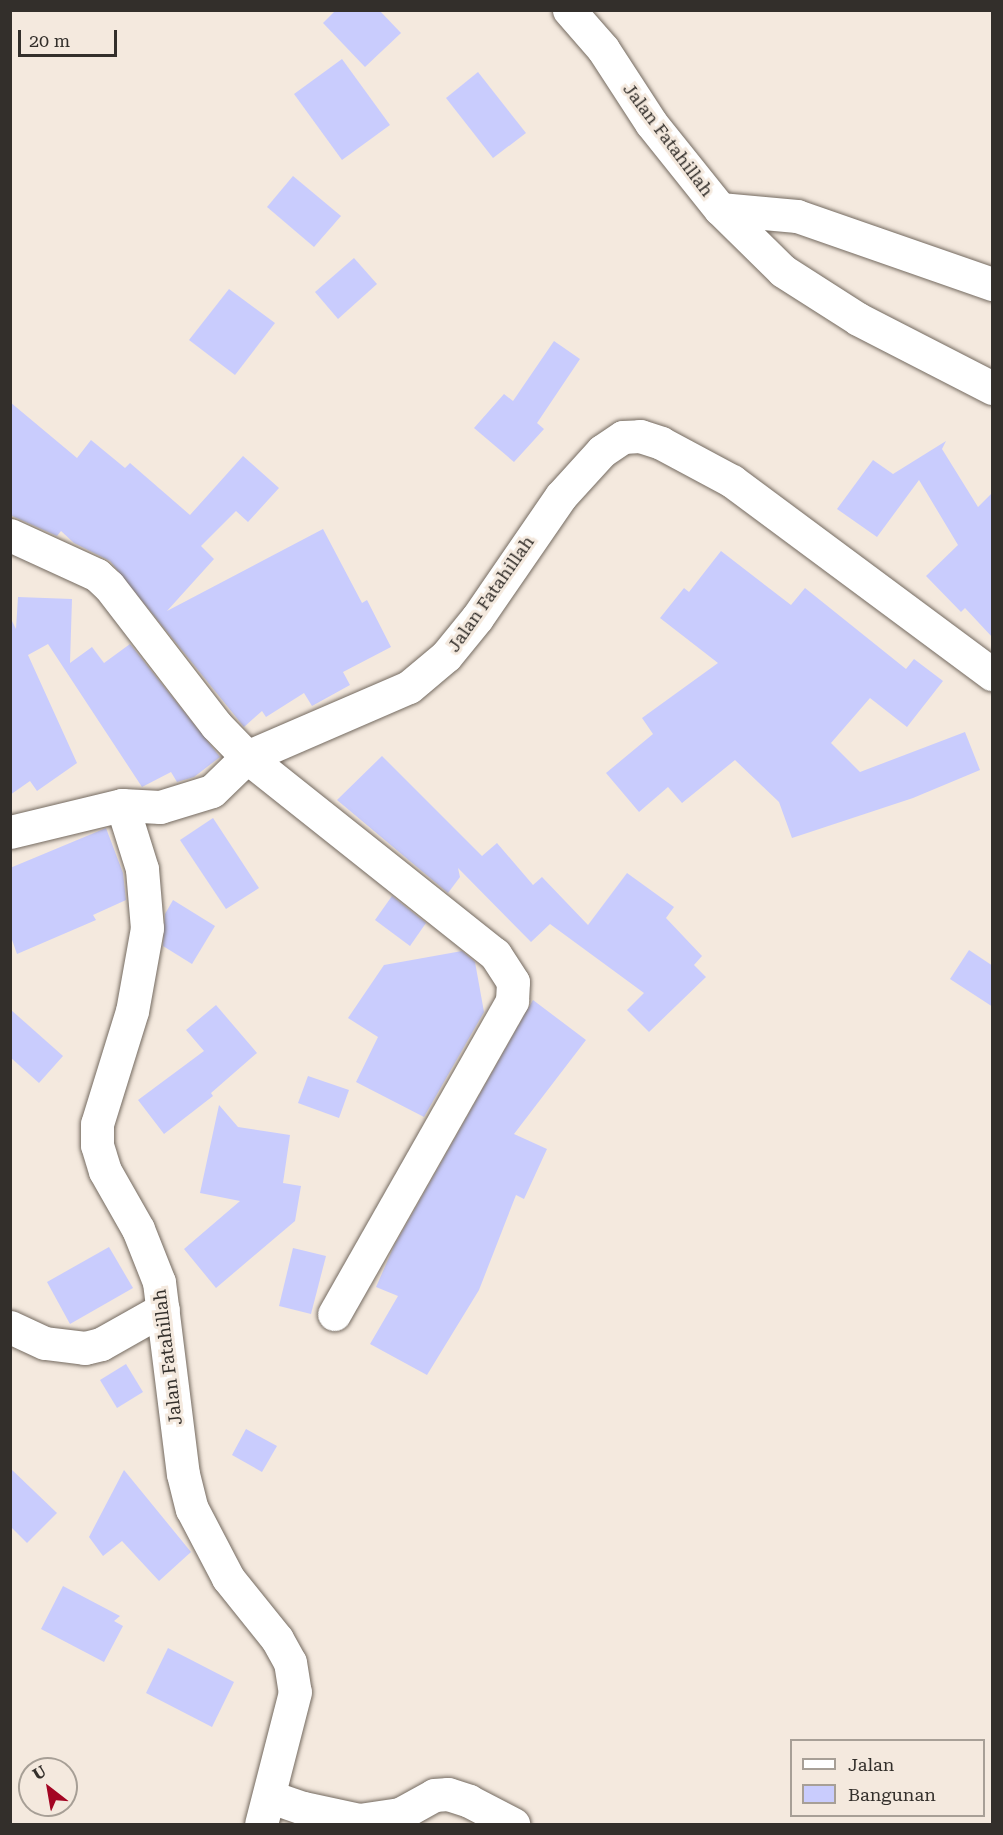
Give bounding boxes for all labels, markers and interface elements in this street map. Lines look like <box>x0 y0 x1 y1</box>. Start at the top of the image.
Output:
scale bar <box>21 18 120 56</box>
text: 20 m <box>29 30 70 51</box>
street label: Jalan Fatahillah <box>618 79 718 201</box>
street label: Jalan Fatahillah <box>443 532 539 656</box>
street label: Jalan Fatahillah <box>149 1288 187 1426</box>
legend <box>790 1739 985 1817</box>
text: Jalan <box>848 1754 894 1775</box>
north arrow <box>18 1757 78 1817</box>
text: U <box>29 1762 50 1784</box>
text: Bangunan <box>848 1784 936 1805</box>

